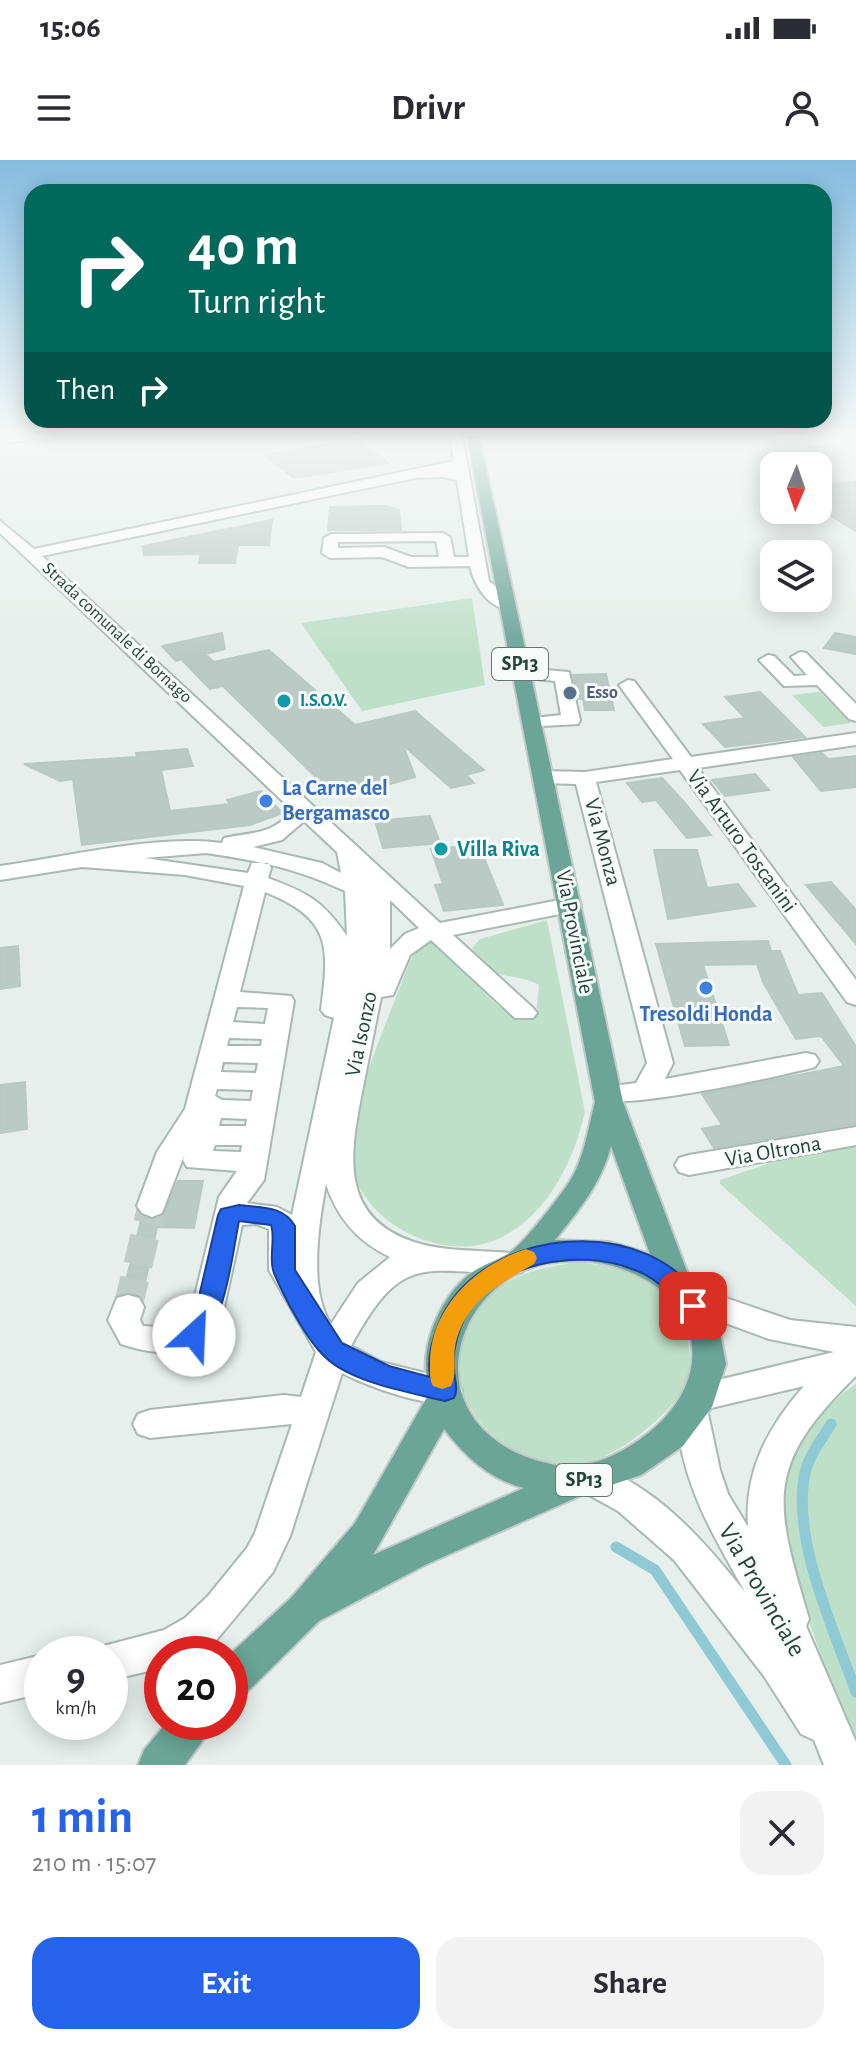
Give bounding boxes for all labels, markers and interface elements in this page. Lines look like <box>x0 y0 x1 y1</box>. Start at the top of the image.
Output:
text: 15:06 <box>40 13 101 43</box>
icon: menu <box>32 86 76 130</box>
icon: person <box>780 86 824 130</box>
text: Drivr <box>391 90 465 126</box>
icon: right <box>56 216 160 320</box>
text: 40 m <box>188 219 299 275</box>
text: Turn right <box>188 284 325 320</box>
icon: right <box>131 368 175 412</box>
text: Then <box>56 375 115 405</box>
north arrow <box>760 452 832 524</box>
map controls <box>760 452 832 612</box>
button: layers <box>760 540 832 612</box>
street label: Strada comunale di Bornago <box>39 559 195 707</box>
road number: SP13 <box>492 648 548 680</box>
marker: Esso <box>561 684 579 702</box>
place label: Esso <box>586 684 618 702</box>
marker: I.S.O.V. <box>275 692 293 710</box>
place label: I.S.O.V. <box>300 692 347 710</box>
street label: Via Arturo Toscanini <box>683 766 801 916</box>
place label: La Carne del Bergamasco <box>282 777 390 824</box>
marker: La Carne del Bergamasco <box>257 792 275 810</box>
street label: Via Monza <box>581 796 625 888</box>
place label: Villa Riva <box>457 838 540 860</box>
marker: Villa Riva <box>432 840 450 858</box>
street label: Via Provinciale <box>552 868 598 996</box>
marker: Tresoldi Honda <box>697 979 715 997</box>
street label: Via Isonzo <box>341 989 381 1079</box>
place label: Tresoldi Honda <box>640 1003 773 1025</box>
street label: Via Oltrona <box>723 1132 823 1170</box>
pin <box>659 1272 727 1340</box>
icon: arrive <box>671 1284 715 1328</box>
position arrow <box>152 1293 236 1377</box>
road number: SP13 <box>556 1464 612 1496</box>
street label: Via Provinciale <box>714 1519 810 1661</box>
speed limit sign: 20 <box>144 1636 248 1740</box>
text: 9 <box>66 1658 86 1698</box>
text: km/h <box>55 1698 97 1718</box>
button: close <box>740 1791 824 1875</box>
text: 1 min <box>32 1794 133 1842</box>
text: 210 m · 15:07 <box>32 1850 156 1876</box>
button: Exit <box>32 1937 420 2029</box>
button: Share <box>436 1937 824 2029</box>

